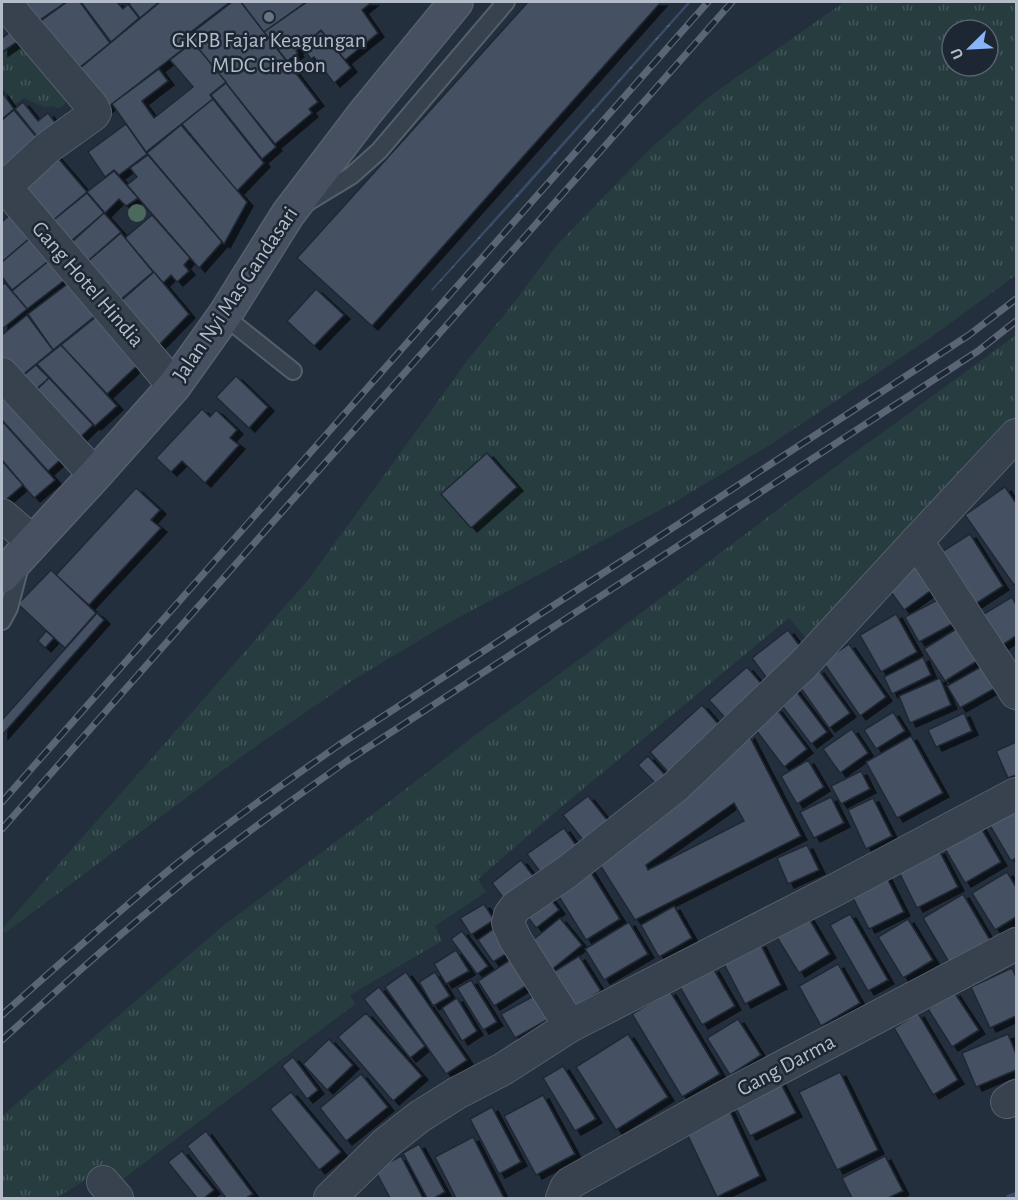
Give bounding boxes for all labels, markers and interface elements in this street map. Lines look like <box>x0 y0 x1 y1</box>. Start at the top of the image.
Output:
marker: GKPB Fajar Keagungan MDC Cirebon <box>262 10 276 24</box>
north arrow <box>940 18 1000 78</box>
place label: GKPB Fajar Keagungan MDC Cirebon <box>172 29 366 76</box>
text: U <box>948 46 967 62</box>
street label: Jalan Nyi Mas Gandasari <box>169 203 301 385</box>
street label: Gang Hotel Hindia <box>28 217 148 351</box>
street label: Gang Darma <box>733 1030 839 1100</box>

